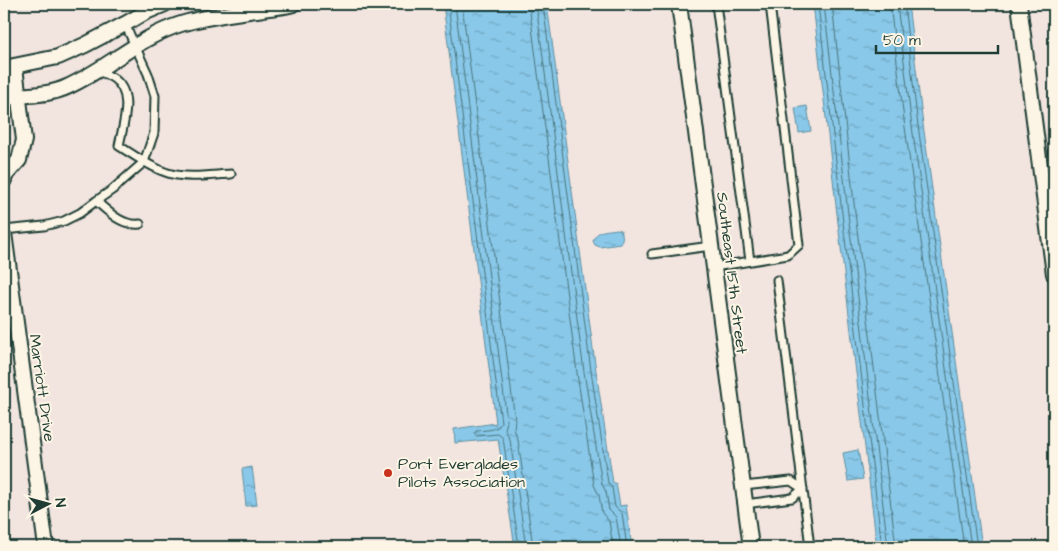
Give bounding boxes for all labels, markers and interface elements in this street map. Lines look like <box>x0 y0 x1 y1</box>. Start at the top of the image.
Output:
scale bar <box>876 22 998 54</box>
text: 50 m <box>883 30 921 51</box>
street label: Southeast 15th Street <box>711 191 753 356</box>
street label: Marriott Drive <box>24 333 60 444</box>
place label: Port Everglades Pilots Association <box>398 453 525 493</box>
marker: Port Everglades Pilots Association <box>382 467 394 479</box>
north arrow <box>22 478 72 528</box>
text: N <box>50 497 70 508</box>

